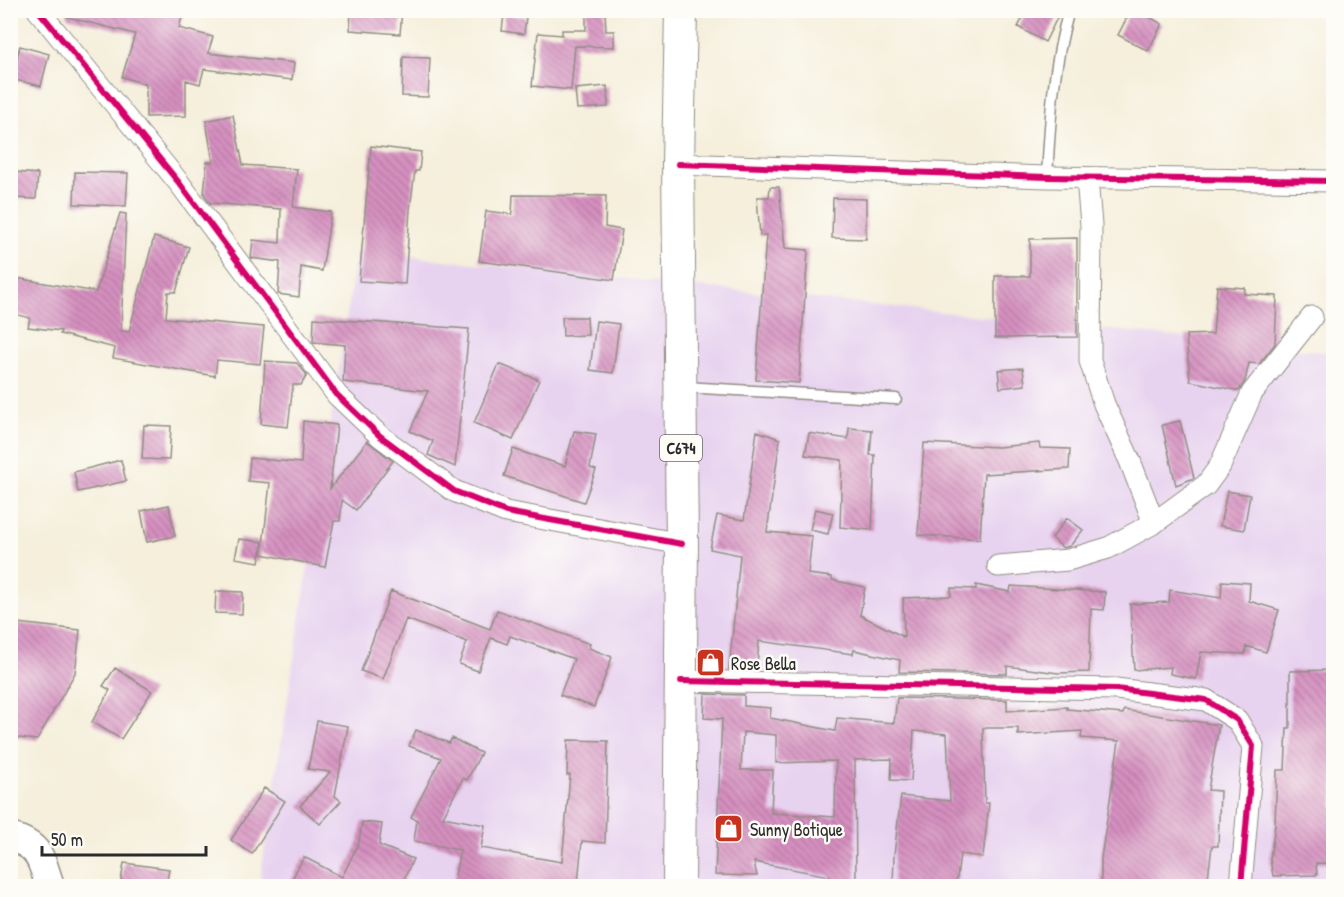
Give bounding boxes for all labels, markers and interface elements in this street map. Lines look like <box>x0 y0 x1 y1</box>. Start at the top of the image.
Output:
road number: C674 <box>660 435 702 461</box>
shop icon: Rose Bella <box>694 647 726 679</box>
place label: Rose Bella <box>731 651 796 676</box>
shop icon: Sunny Botique <box>713 813 745 845</box>
place label: Sunny Botique <box>750 817 843 842</box>
scale bar <box>42 819 206 857</box>
text: 50 m <box>51 827 83 852</box>

